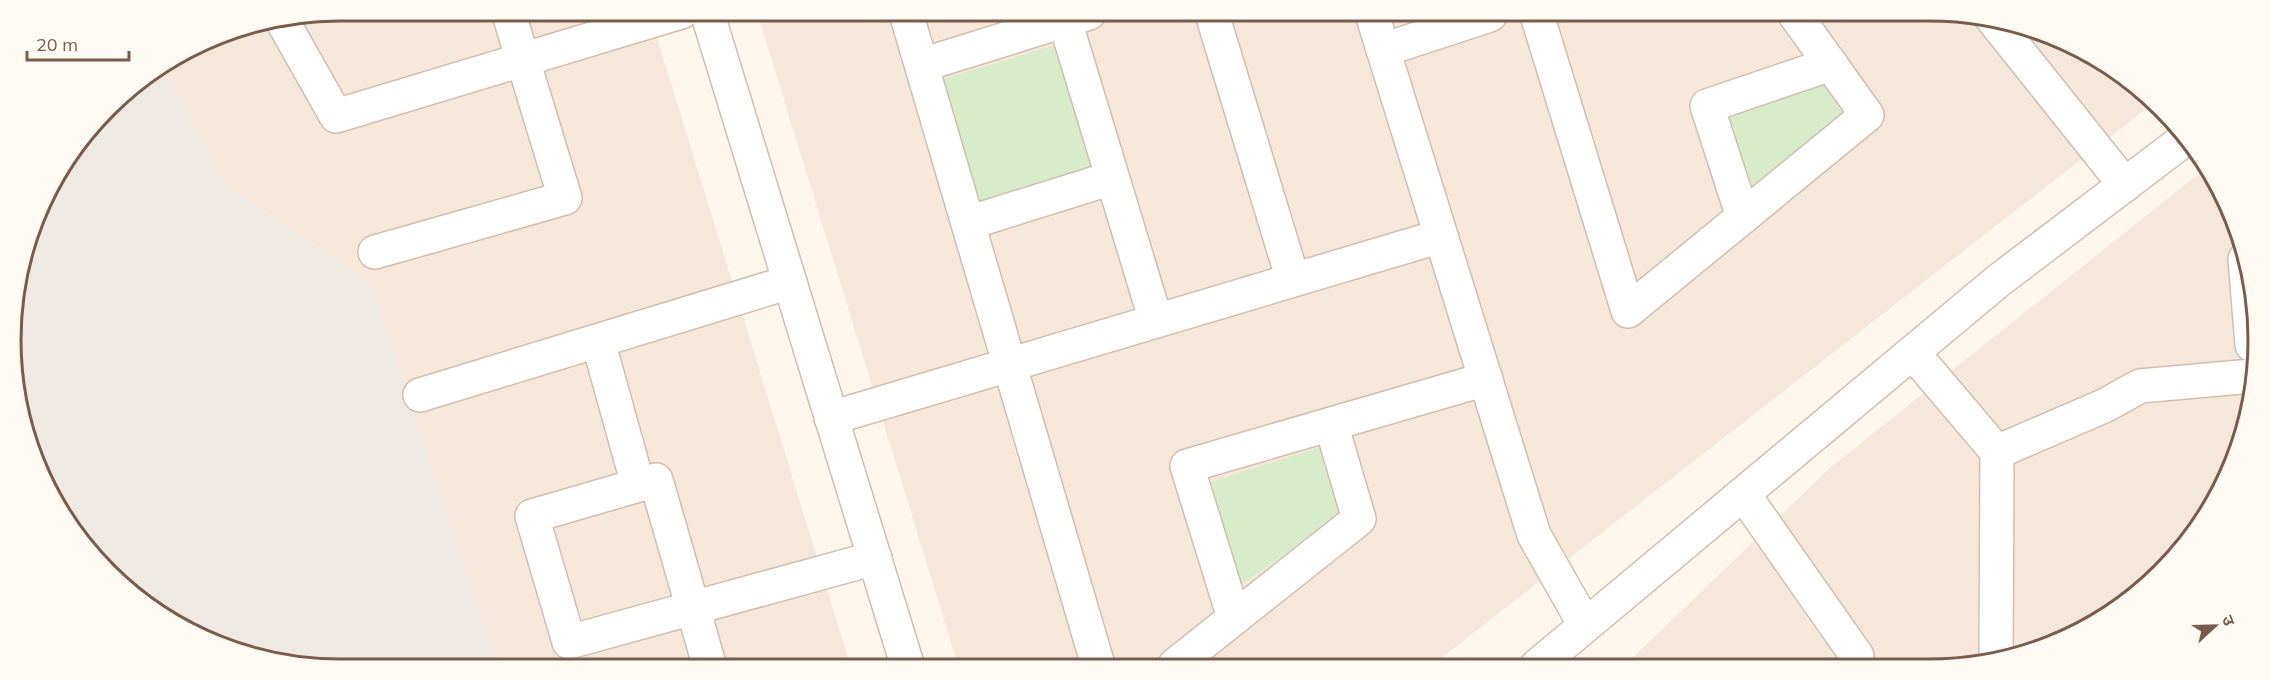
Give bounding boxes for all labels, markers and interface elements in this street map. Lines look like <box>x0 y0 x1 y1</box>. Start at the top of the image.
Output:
scale bar <box>27 24 129 62</box>
text: 20 m <box>36 33 78 56</box>
north arrow <box>2185 596 2245 656</box>
text: उ <box>2218 612 2240 629</box>

